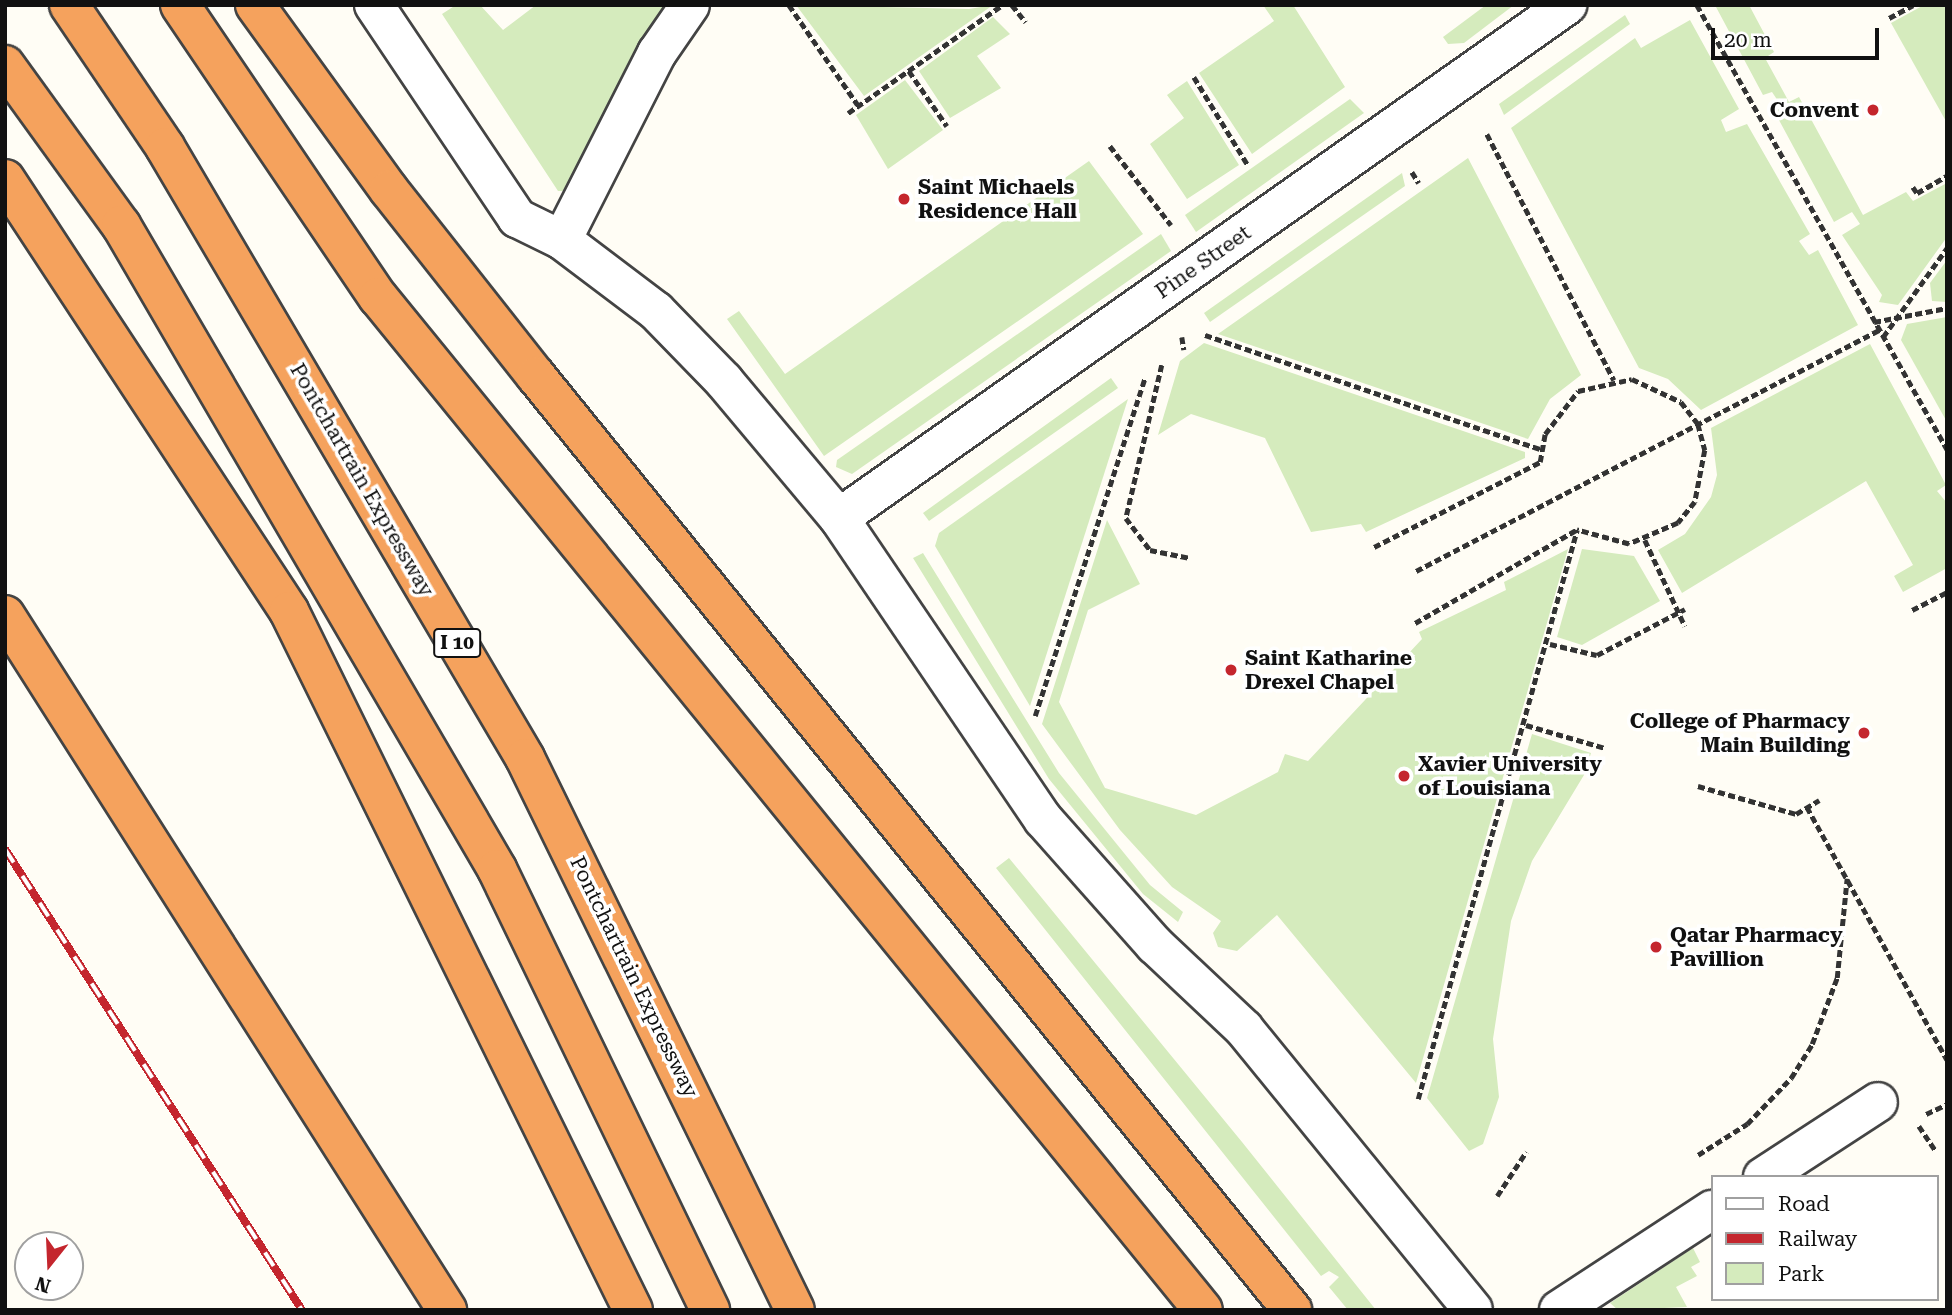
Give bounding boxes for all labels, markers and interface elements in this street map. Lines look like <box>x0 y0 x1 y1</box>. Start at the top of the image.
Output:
scale bar <box>1714 14 1882 58</box>
text: 20 m <box>1724 28 1772 52</box>
place label: Convent <box>1770 97 1859 123</box>
marker: Convent <box>1865 102 1881 118</box>
place label: Saint Michaels Residence Hall <box>918 174 1077 224</box>
marker: Saint Michaels Residence Hall <box>896 191 912 207</box>
street label: Pine Street <box>1150 220 1256 304</box>
street label: Pontchartrain Expressway <box>285 359 439 601</box>
road number: I 10 <box>433 628 482 658</box>
place label: Saint Katharine Drexel Chapel <box>1245 645 1412 695</box>
marker: Saint Katharine Drexel Chapel <box>1223 662 1239 678</box>
place label: College of Pharmacy Main Building <box>1630 708 1850 758</box>
marker: College of Pharmacy Main Building <box>1856 725 1872 741</box>
place label: Xavier University of Louisiana <box>1418 751 1602 801</box>
marker: Xavier University of Louisiana <box>1396 768 1412 784</box>
street label: Pontchartrain Expressway <box>565 852 703 1102</box>
place label: Qatar Pharmacy Pavillion <box>1670 922 1843 972</box>
marker: Qatar Pharmacy Pavillion <box>1648 939 1664 955</box>
legend <box>1710 1175 1938 1301</box>
text: Road <box>1778 1192 1830 1216</box>
text: Railway <box>1778 1227 1857 1251</box>
north arrow <box>14 1231 84 1301</box>
text: Park <box>1778 1262 1824 1286</box>
text: N <box>32 1271 53 1298</box>

